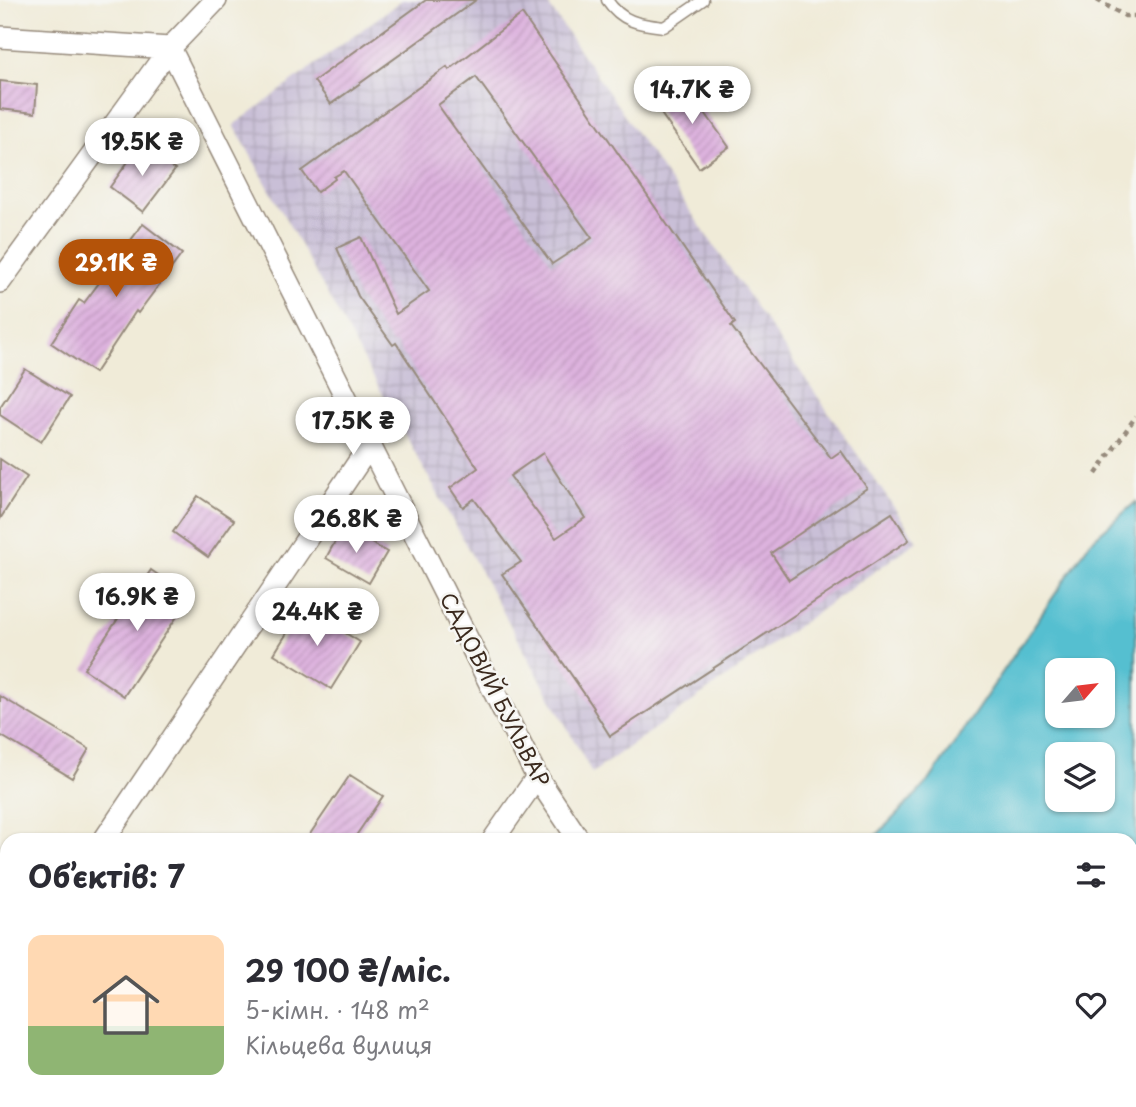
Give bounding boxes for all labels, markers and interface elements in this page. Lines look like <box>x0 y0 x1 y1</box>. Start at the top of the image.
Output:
pin: 14.7K ₴ <box>627 66 757 126</box>
text: 14.7K ₴ <box>650 71 734 106</box>
pin: 19.5K ₴ <box>77 118 207 178</box>
text: 19.5K ₴ <box>101 123 183 158</box>
pin: 29.1K ₴ <box>51 240 181 299</box>
text: 29.1K ₴ <box>75 244 157 279</box>
pin: 17.5K ₴ <box>288 398 418 457</box>
text: 17.5K ₴ <box>311 402 395 437</box>
pin: 26.8K ₴ <box>291 496 421 555</box>
text: 26.8K ₴ <box>310 500 402 535</box>
pin: 16.9K ₴ <box>72 574 202 633</box>
text: 16.9K ₴ <box>95 578 179 613</box>
street label: САДОВИЙ БУЛЬВАР <box>433 586 559 792</box>
pin: 24.4K ₴ <box>252 588 382 648</box>
text: 24.4K ₴ <box>271 593 363 628</box>
north arrow <box>1045 658 1115 728</box>
map controls <box>1045 658 1115 812</box>
button: layers <box>1045 742 1115 812</box>
text: Об’єктів: 7 <box>28 853 185 898</box>
icon: filters <box>1072 856 1110 894</box>
text: 29 100 ₴/міс. <box>245 947 451 992</box>
icon: home <box>84 963 168 1047</box>
icon: heart <box>1072 986 1110 1024</box>
text: 5-кімн. · 148 m² <box>245 992 430 1027</box>
text: Кільцева вулиця <box>245 1027 432 1062</box>

